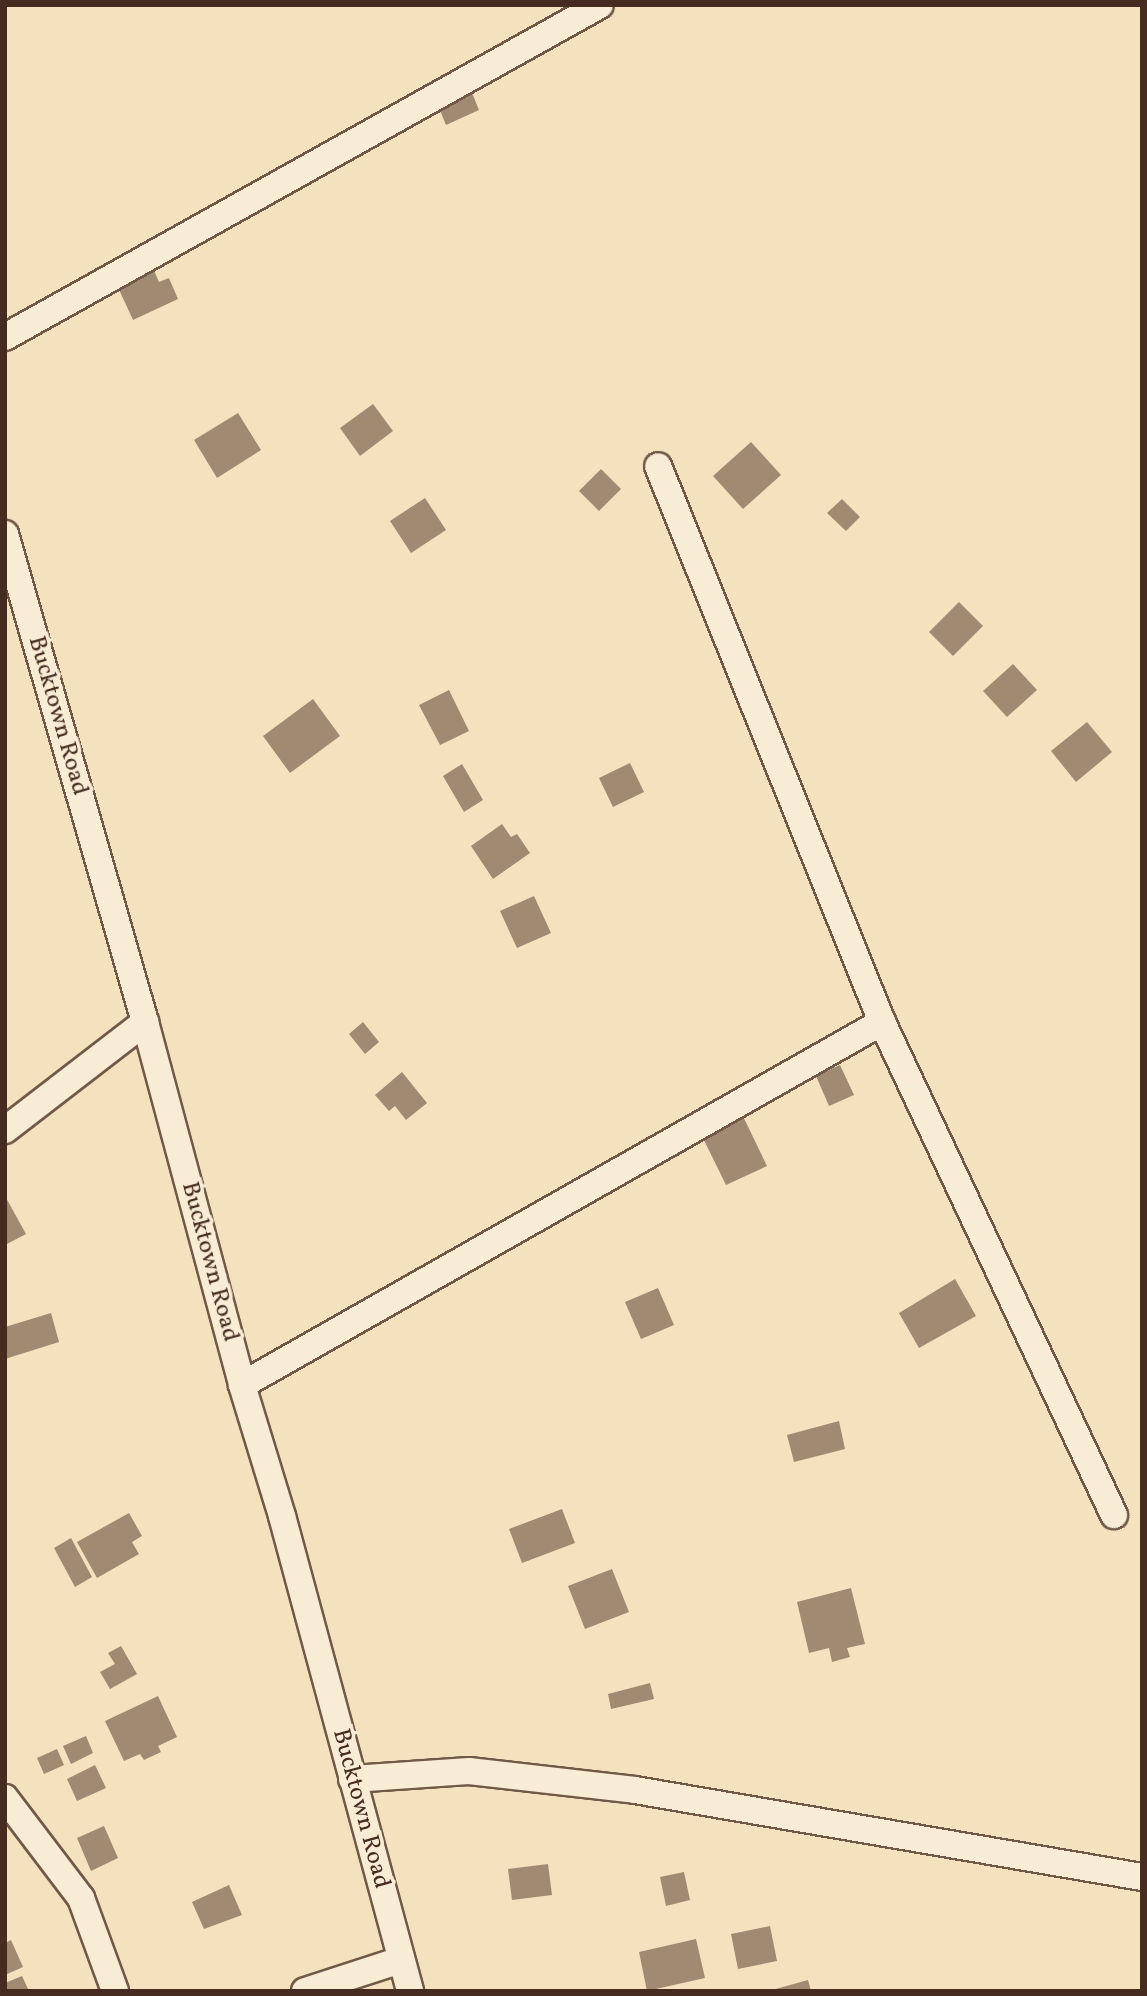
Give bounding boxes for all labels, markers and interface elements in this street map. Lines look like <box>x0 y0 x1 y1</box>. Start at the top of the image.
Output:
street label: Bucktown Road <box>21 633 93 799</box>
street label: Bucktown Road <box>174 1179 244 1345</box>
street label: Bucktown Road <box>325 1726 395 1892</box>

